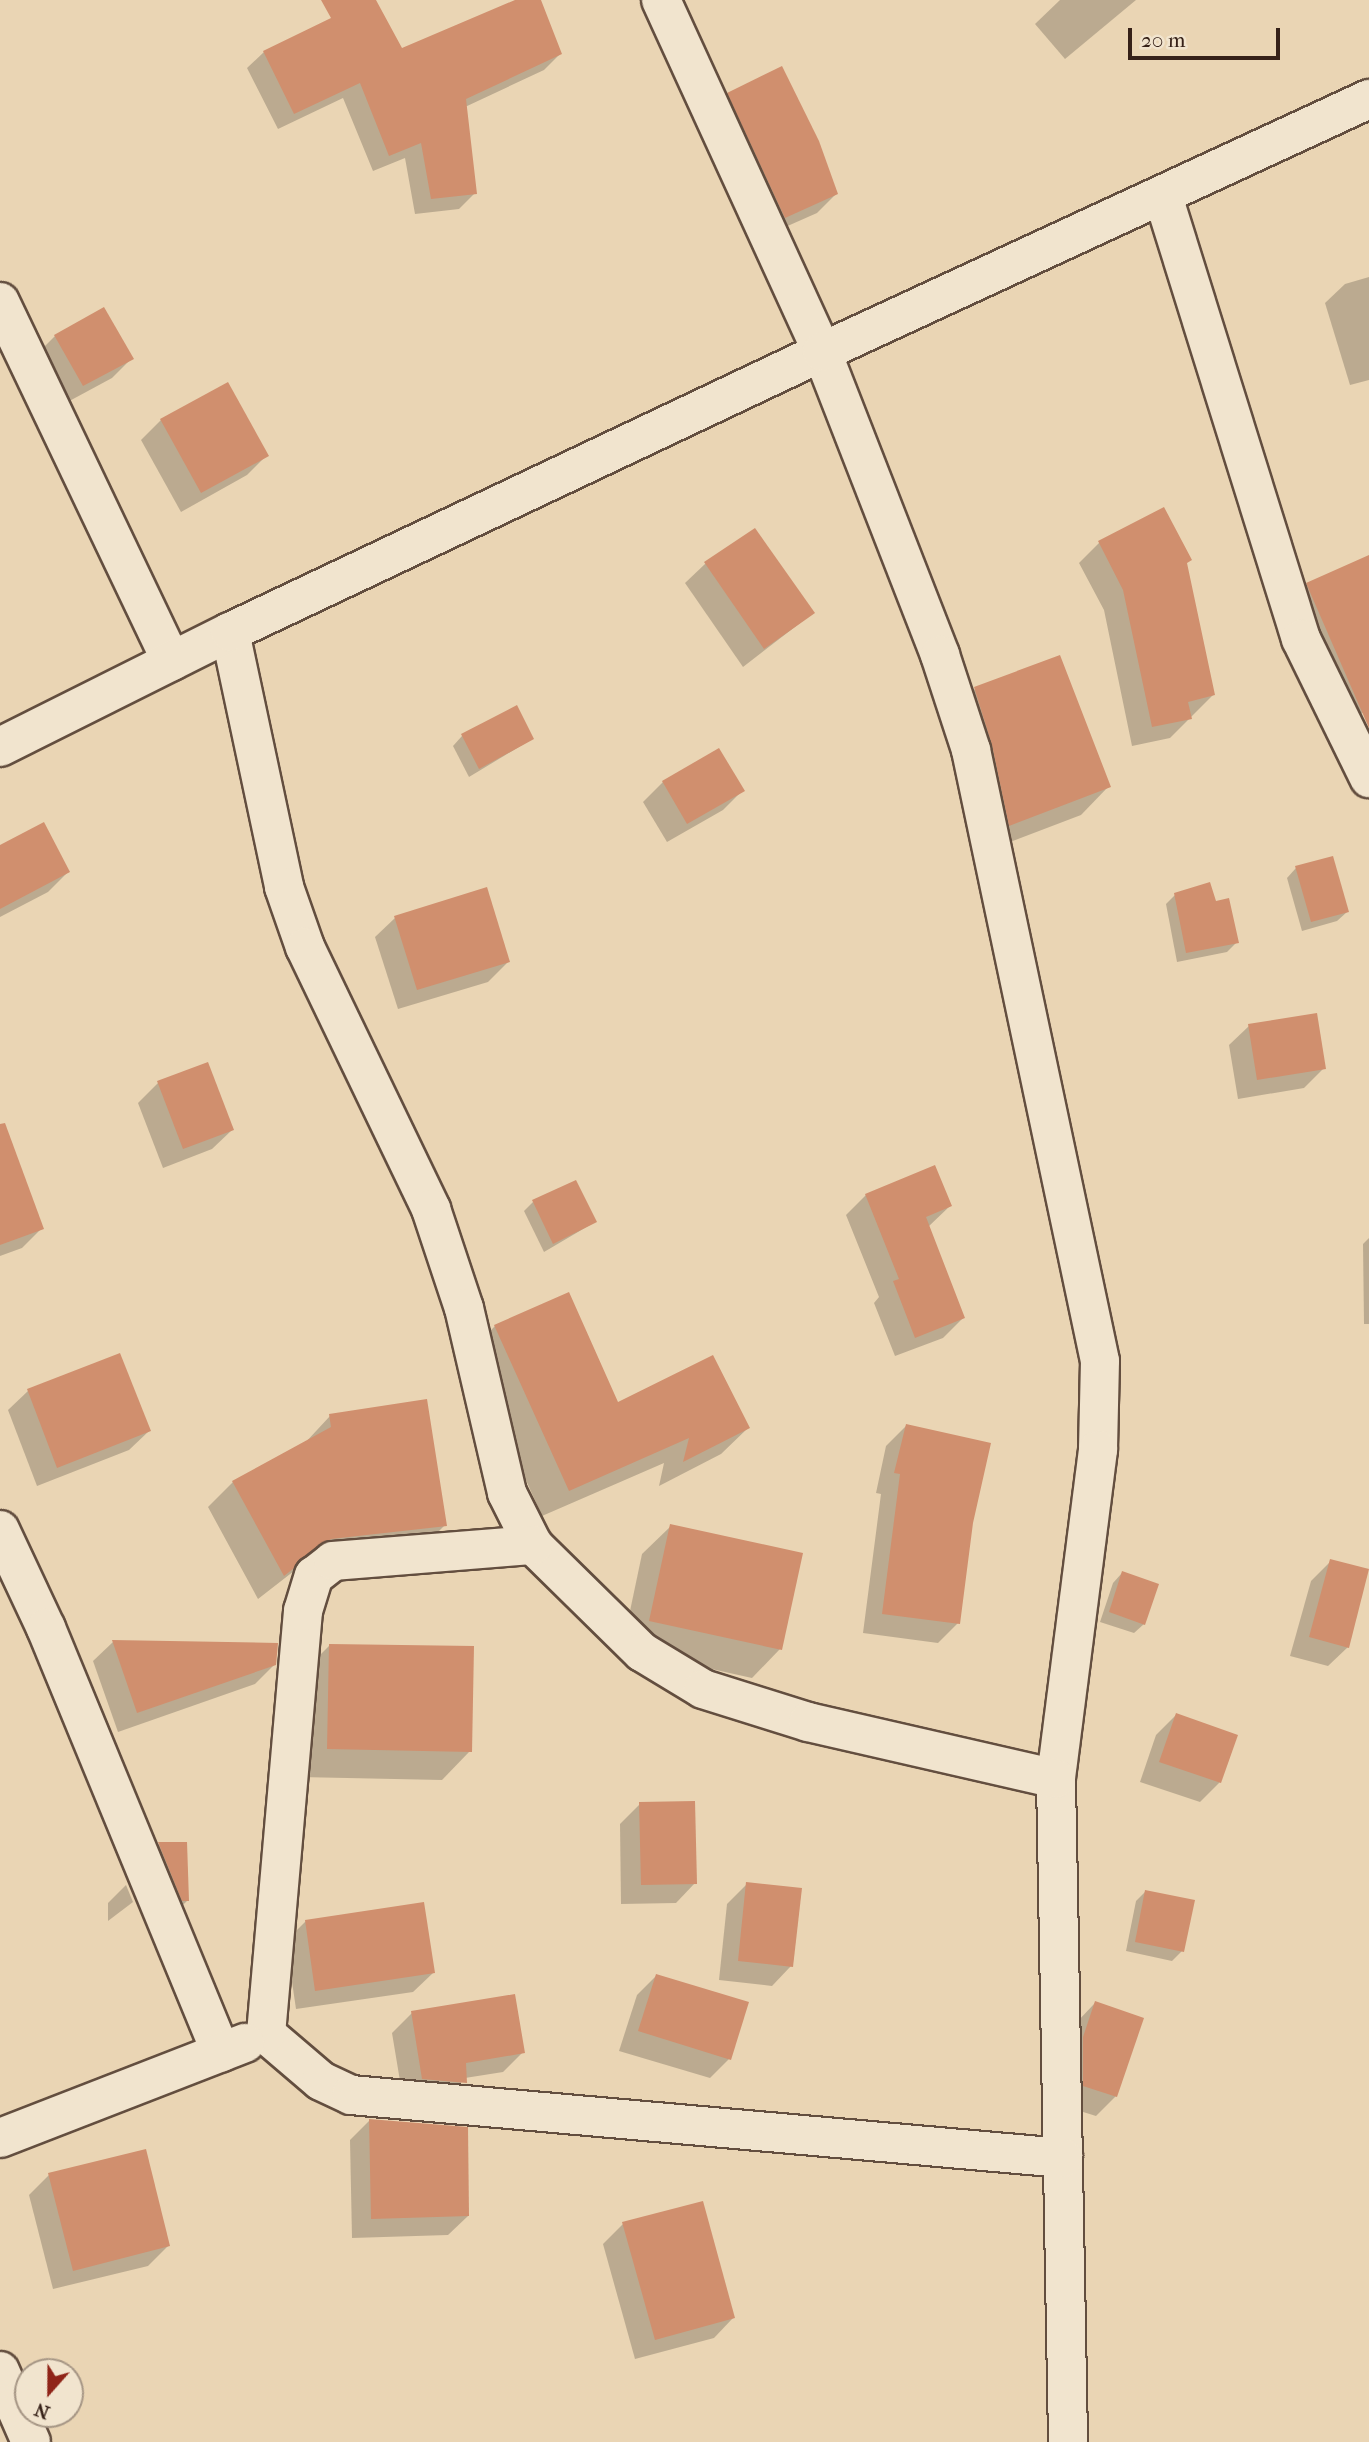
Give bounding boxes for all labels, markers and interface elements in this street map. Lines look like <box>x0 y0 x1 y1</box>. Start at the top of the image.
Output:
scale bar <box>1131 14 1283 58</box>
text: 20 m <box>1141 28 1185 52</box>
north arrow <box>14 2358 84 2428</box>
text: N <box>32 2398 53 2424</box>

